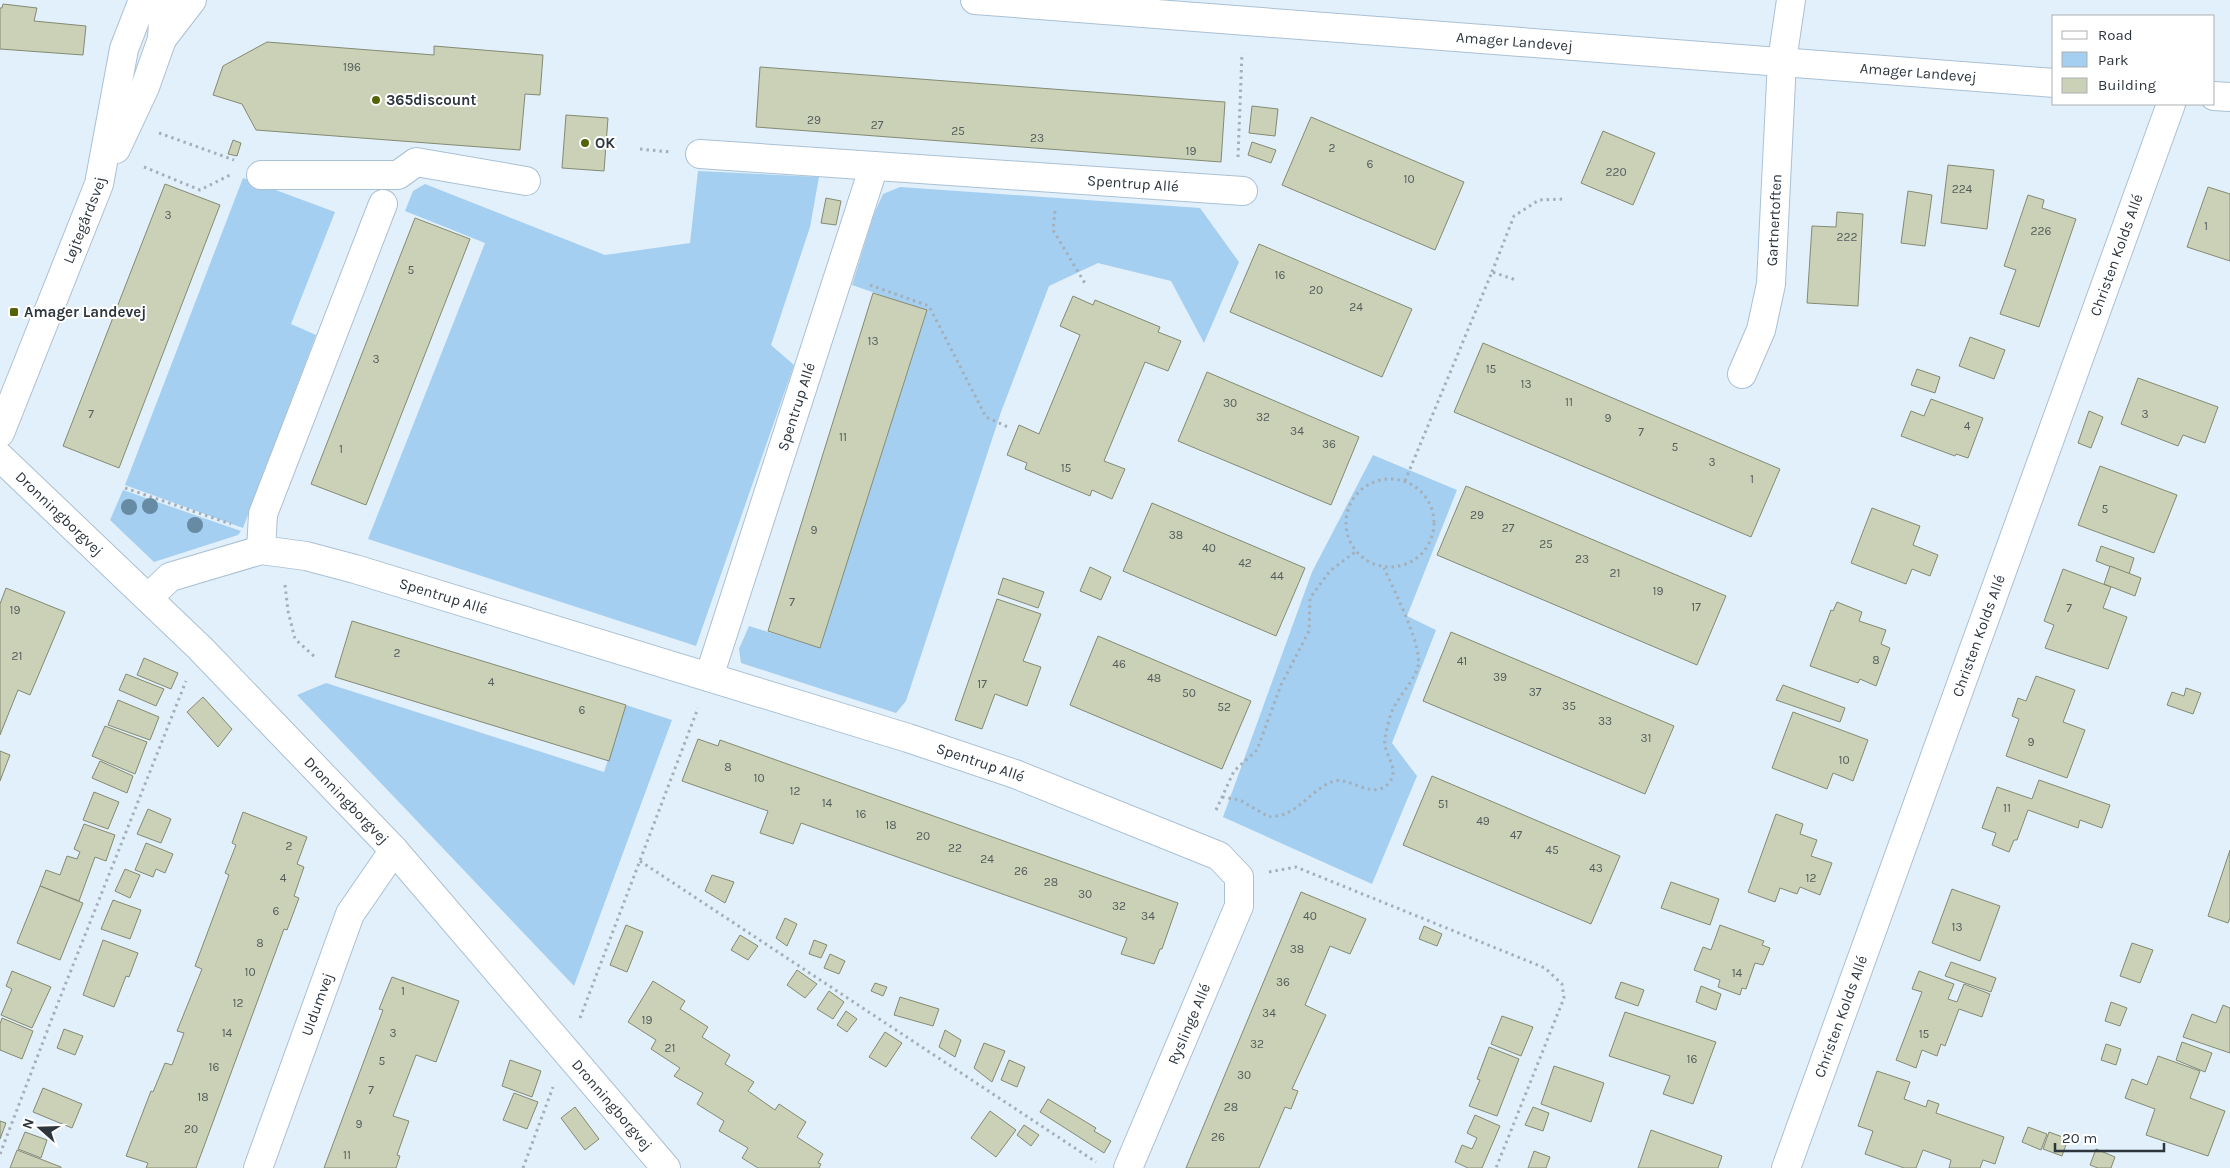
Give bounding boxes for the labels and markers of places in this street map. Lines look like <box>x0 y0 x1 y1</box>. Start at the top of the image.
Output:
place label: 365discount <box>386 91 476 109</box>
marker: 365discount <box>370 94 382 106</box>
place label: OK <box>595 134 615 152</box>
marker: OK <box>579 137 591 149</box>
place label: Amager Landevej <box>24 303 146 321</box>
marker: Amager Landevej <box>8 306 20 318</box>

